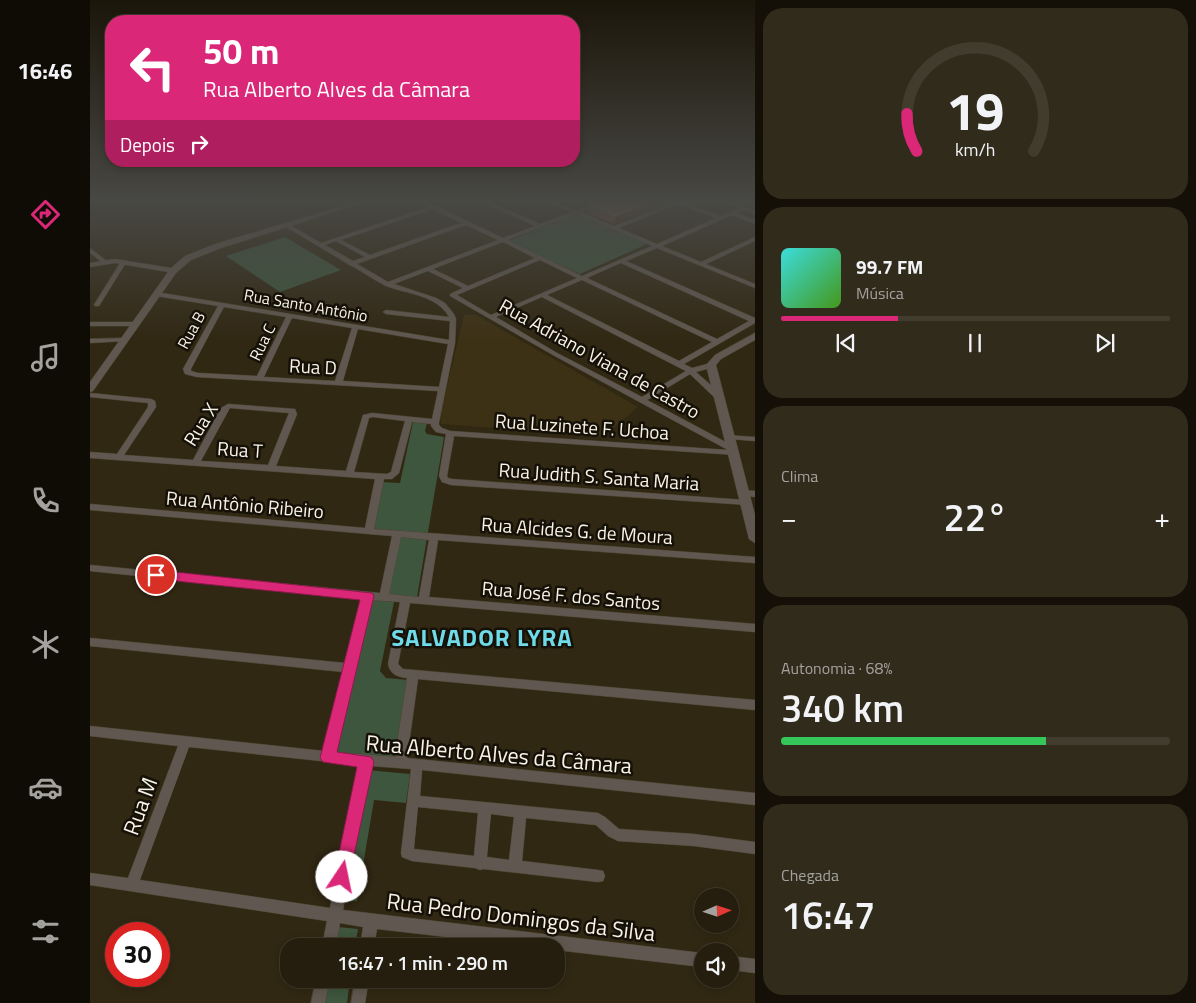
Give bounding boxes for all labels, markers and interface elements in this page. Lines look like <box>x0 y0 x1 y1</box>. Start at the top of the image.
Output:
text: 50 m <box>203 24 279 78</box>
icon: left <box>120 35 185 100</box>
text: 16:46 <box>18 54 72 88</box>
text: 19 <box>946 71 1005 150</box>
text: Rua Alberto Alves da Câmara <box>203 72 470 106</box>
text: Depois <box>120 130 175 159</box>
icon: right <box>185 130 213 158</box>
text: km/h <box>955 136 996 163</box>
icon: directions <box>28 197 63 232</box>
text: 99.7 FM <box>856 252 923 281</box>
text: Música <box>856 281 904 305</box>
street label: Rua Santo Antônio <box>242 282 370 328</box>
street label: Rua Adriano Viana de Castro <box>494 291 706 425</box>
street label: Rua B <box>171 307 211 353</box>
street label: Rua C <box>243 319 281 365</box>
icon: previous <box>832 329 860 357</box>
icon: pause <box>961 329 989 357</box>
icon: next <box>1091 329 1119 357</box>
icon: music <box>28 340 63 375</box>
street label: Rua D <box>288 350 338 382</box>
street label: Rua X <box>176 396 225 451</box>
street label: Rua Luzinete F. Uchoa <box>494 405 671 447</box>
street label: Rua T <box>216 433 264 465</box>
street label: Rua Judith S. Santa Maria <box>498 455 701 498</box>
text: Clima <box>781 464 818 488</box>
icon: phone <box>28 483 63 518</box>
street label: Rua Antônio Ribeiro <box>165 483 325 525</box>
text: 22° <box>944 488 1007 546</box>
text: − <box>781 496 797 539</box>
text: + <box>1154 496 1170 539</box>
street label: Rua Alcides G. de Moura <box>480 509 674 551</box>
pin <box>135 554 177 596</box>
icon: arrive <box>142 561 170 589</box>
street label: Rua José F. dos Santos <box>481 573 662 617</box>
district label: SALVADOR LYRA <box>391 619 573 655</box>
icon: climate <box>28 627 63 662</box>
text: Autonomia · 68% <box>781 656 892 680</box>
text: 340 km <box>781 679 904 737</box>
street label: Rua Alberto Alves da Câmara <box>365 725 633 783</box>
icon: car <box>28 770 63 805</box>
street label: Rua M <box>114 772 166 840</box>
position arrow <box>315 850 367 902</box>
text: Chegada <box>781 863 839 887</box>
street label: Rua Pedro Domingos da Silva <box>385 884 657 950</box>
text: 16:47 <box>781 886 875 944</box>
north arrow <box>694 888 739 932</box>
map controls <box>694 888 739 988</box>
icon: filters <box>28 914 63 949</box>
speed limit sign: 30 <box>105 922 170 987</box>
button: sound <box>694 943 739 988</box>
text: 16:47 · 1 min · 290 m <box>337 948 508 977</box>

